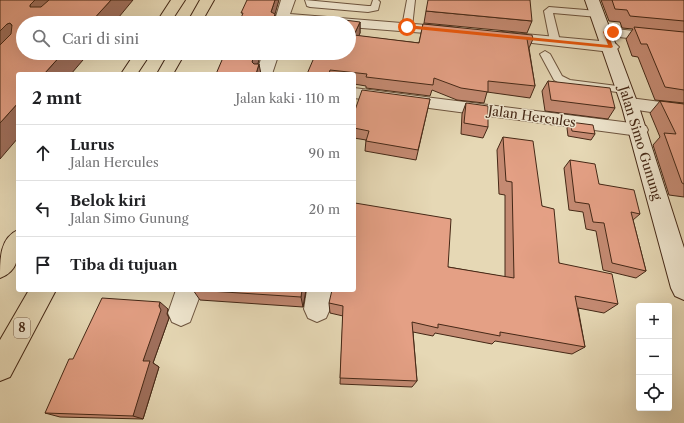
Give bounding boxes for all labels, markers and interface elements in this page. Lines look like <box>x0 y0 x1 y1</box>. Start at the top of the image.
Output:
search box <box>16 16 356 60</box>
route start <box>398 18 416 36</box>
route end <box>604 23 622 41</box>
icon: search <box>30 27 52 49</box>
text: Cari di sini <box>62 29 139 48</box>
street label: Jalan Simo Gunung <box>615 82 666 202</box>
text: 2 mnt <box>32 88 82 108</box>
text: Jalan kaki · 110 m <box>235 90 340 106</box>
street label: Jalan Hercules <box>485 102 577 130</box>
text: Lurus <box>70 135 115 154</box>
icon: ahead <box>32 142 54 164</box>
text: 90 m <box>309 145 340 161</box>
text: Jalan Hercules <box>70 154 159 170</box>
text: Belok kiri <box>70 191 146 210</box>
icon: left <box>32 198 54 220</box>
text: 20 m <box>309 201 340 217</box>
text: Jalan Simo Gunung <box>70 210 189 226</box>
icon: arrive <box>32 254 54 276</box>
text: Tiba di tujuan <box>70 255 178 274</box>
map controls <box>636 303 672 411</box>
button: + <box>636 303 672 339</box>
road number: 8 <box>14 318 30 338</box>
button: − <box>636 339 672 375</box>
button: locate <box>636 375 672 411</box>

